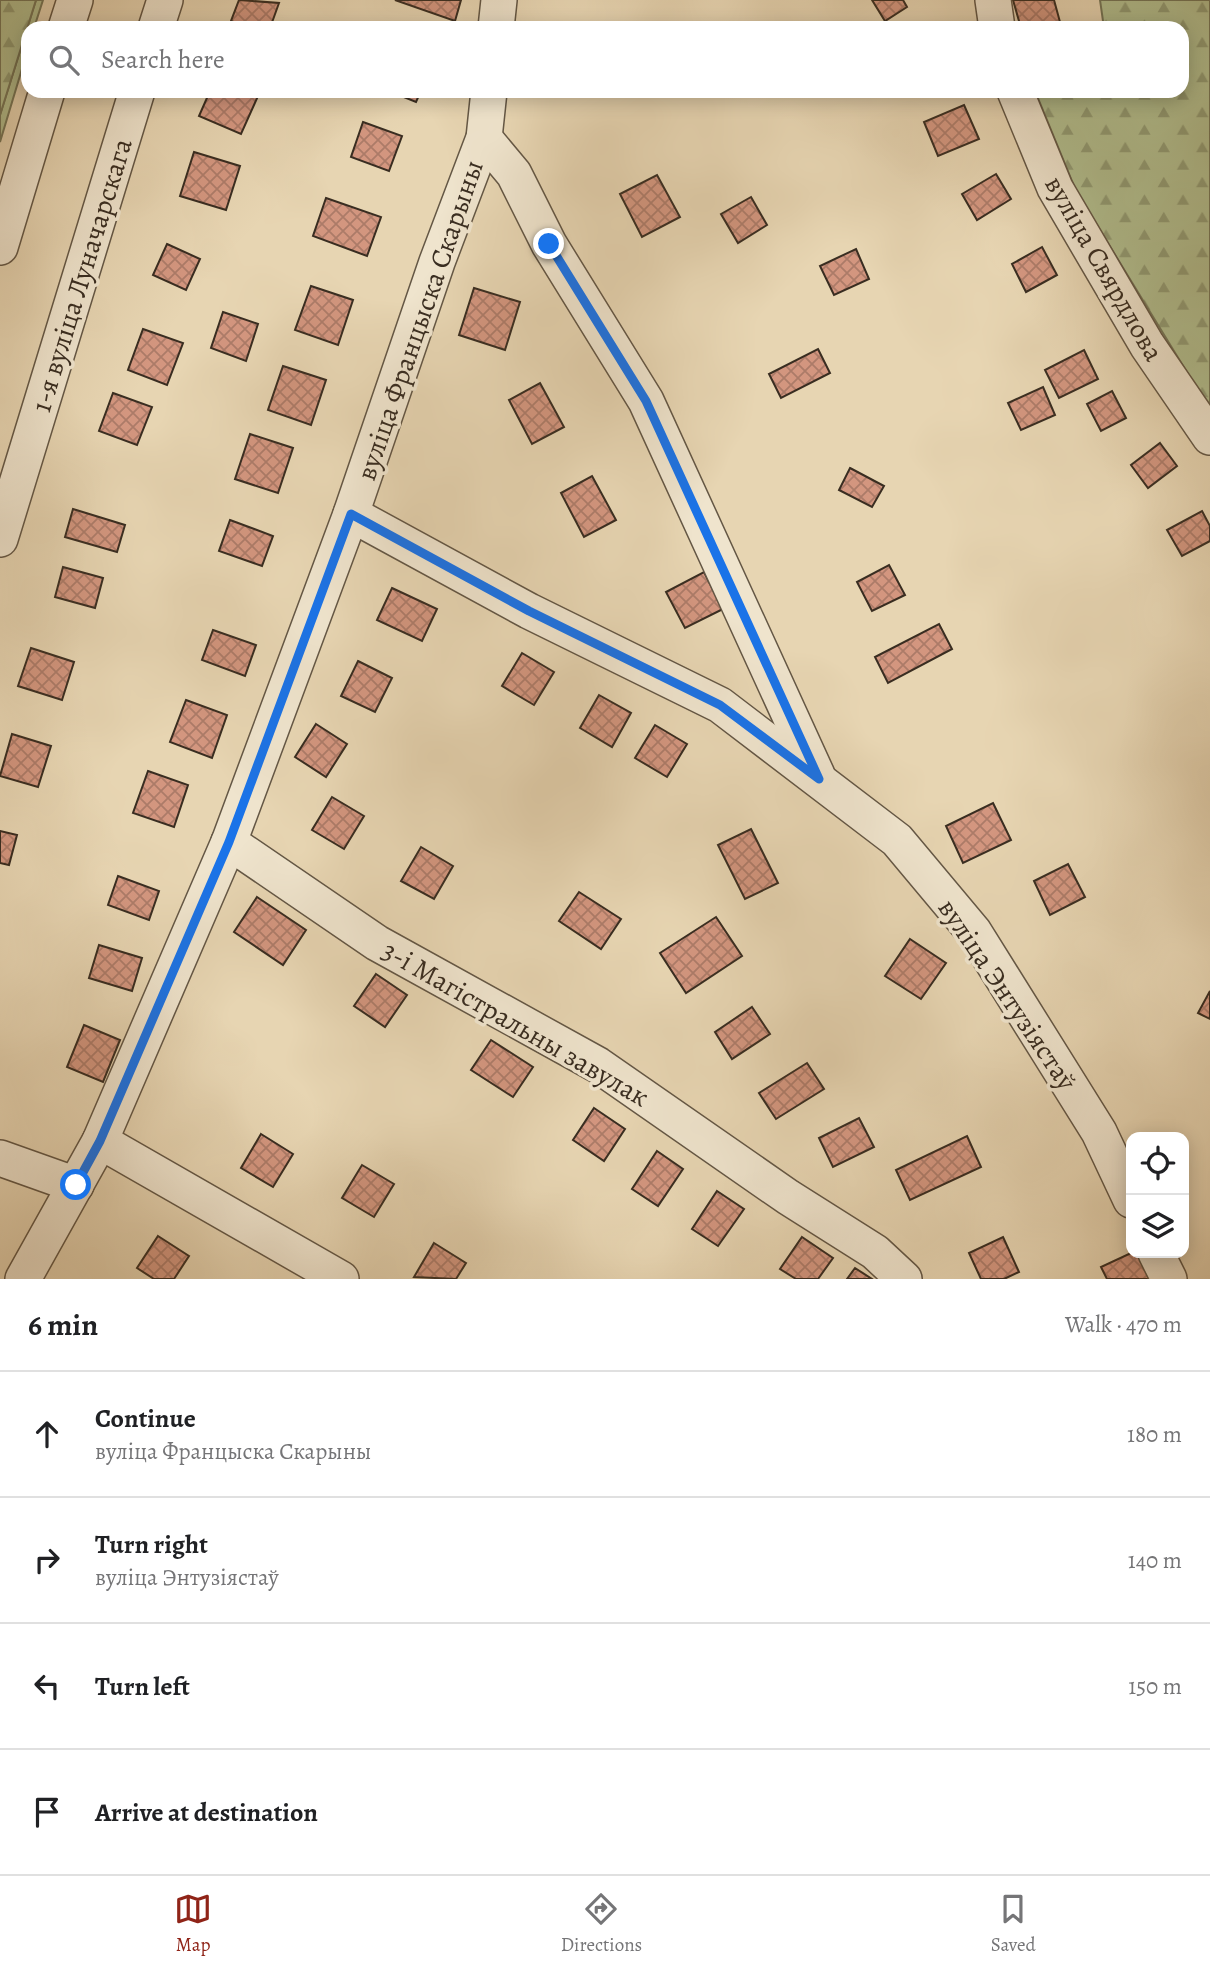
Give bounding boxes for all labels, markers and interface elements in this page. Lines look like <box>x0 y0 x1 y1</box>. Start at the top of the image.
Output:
search box <box>21 21 1189 98</box>
icon: search <box>45 41 83 79</box>
text: Search here <box>101 42 225 77</box>
street label: 1-я вуліца Луначарскага <box>22 134 142 417</box>
street label: вуліца Францыска Скарыны <box>347 155 493 486</box>
street label: вуліца Свярдлова <box>1036 169 1173 368</box>
route end <box>533 228 564 259</box>
street label: вуліца Энтузіястаў <box>929 891 1086 1098</box>
street label: 3-і Магістральны завулак <box>375 932 656 1116</box>
map controls <box>1126 1132 1189 1258</box>
button: locate <box>1126 1132 1189 1195</box>
route start <box>60 1169 91 1200</box>
button: layers <box>1126 1195 1189 1258</box>
text: 6 min <box>28 1305 98 1345</box>
text: Walk · 470 m <box>1065 1309 1182 1340</box>
text: Continue <box>95 1401 196 1436</box>
icon: ahead <box>28 1415 66 1453</box>
text: 180 m <box>1127 1419 1182 1450</box>
text: вуліца Францыска Скарыны <box>95 1436 371 1467</box>
text: Turn right <box>95 1527 208 1562</box>
icon: right <box>28 1541 66 1579</box>
text: 140 m <box>1128 1545 1182 1576</box>
text: вуліца Энтузіястаў <box>95 1562 279 1593</box>
icon: left <box>28 1667 66 1705</box>
text: Turn left <box>95 1669 190 1704</box>
text: 150 m <box>1128 1671 1182 1702</box>
icon: arrive <box>28 1793 66 1831</box>
text: Arrive at destination <box>95 1795 318 1830</box>
tab: Map <box>174 1890 212 1958</box>
tab: Directions <box>561 1890 642 1958</box>
tab: Saved <box>991 1890 1036 1958</box>

